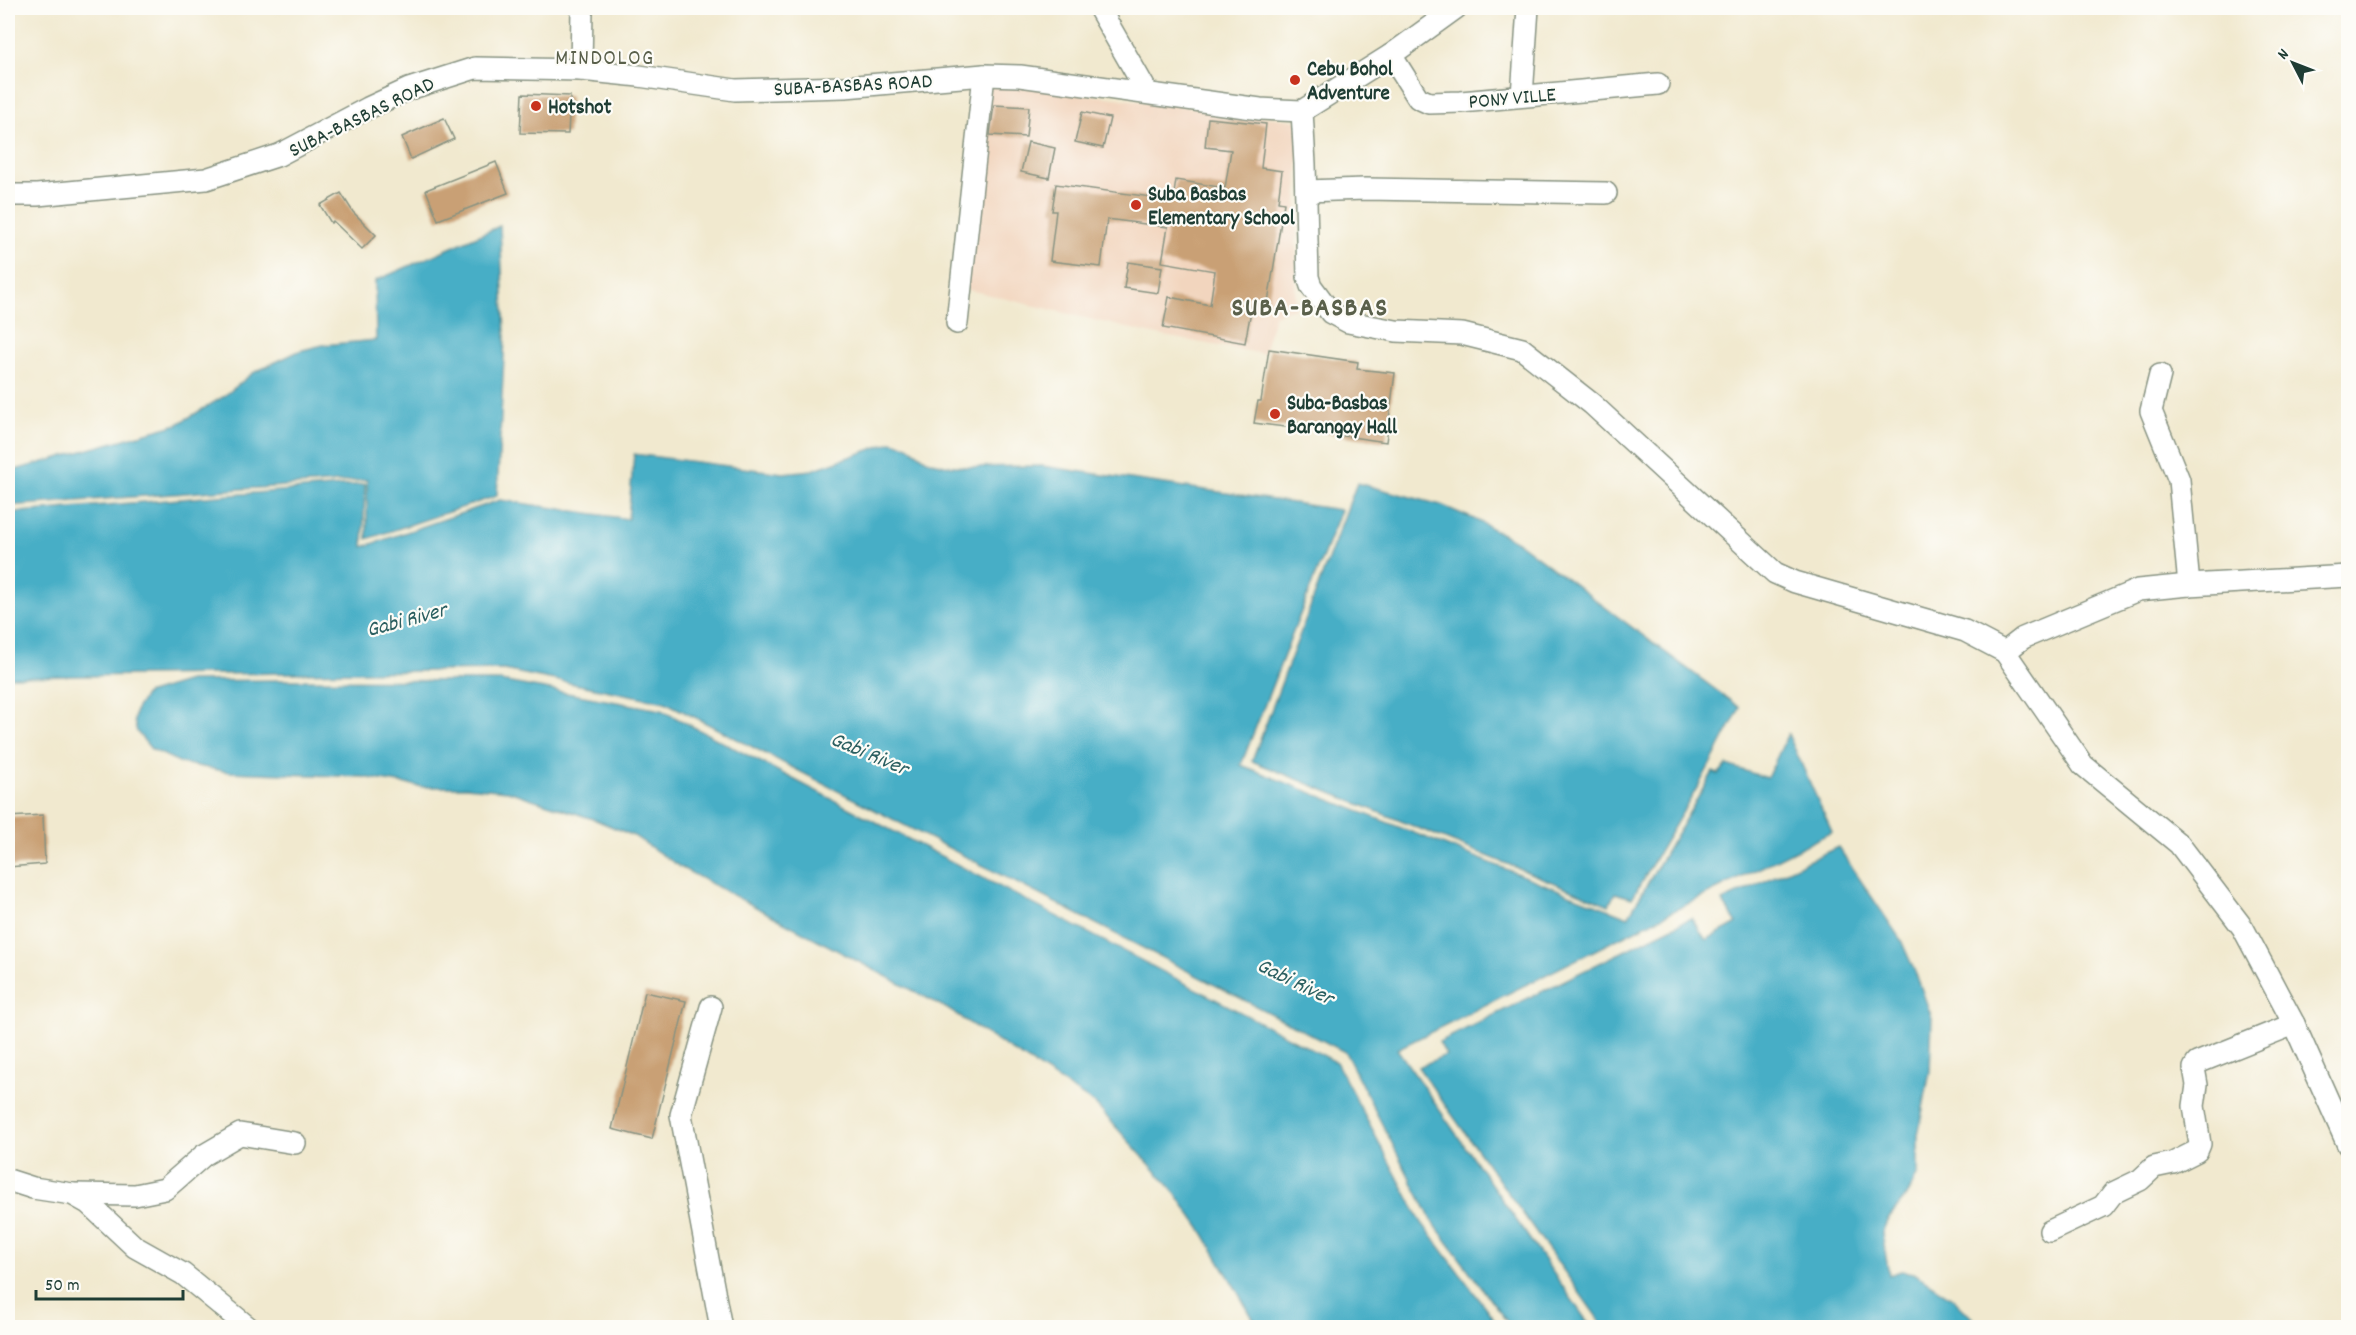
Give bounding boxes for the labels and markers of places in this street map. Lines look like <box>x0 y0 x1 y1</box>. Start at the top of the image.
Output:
place label: Cebu Bohol Adventure <box>1307 56 1394 110</box>
marker: Cebu Bohol Adventure <box>1288 73 1302 87</box>
place label: Hotshot <box>548 94 612 124</box>
marker: Hotshot <box>529 99 543 113</box>
place label: Suba Basbas Elementary School <box>1148 181 1296 235</box>
marker: Suba Basbas Elementary School <box>1129 198 1143 212</box>
place label: Suba-Basbas Barangay Hall <box>1287 390 1398 444</box>
marker: Suba-Basbas Barangay Hall <box>1268 407 1282 421</box>

